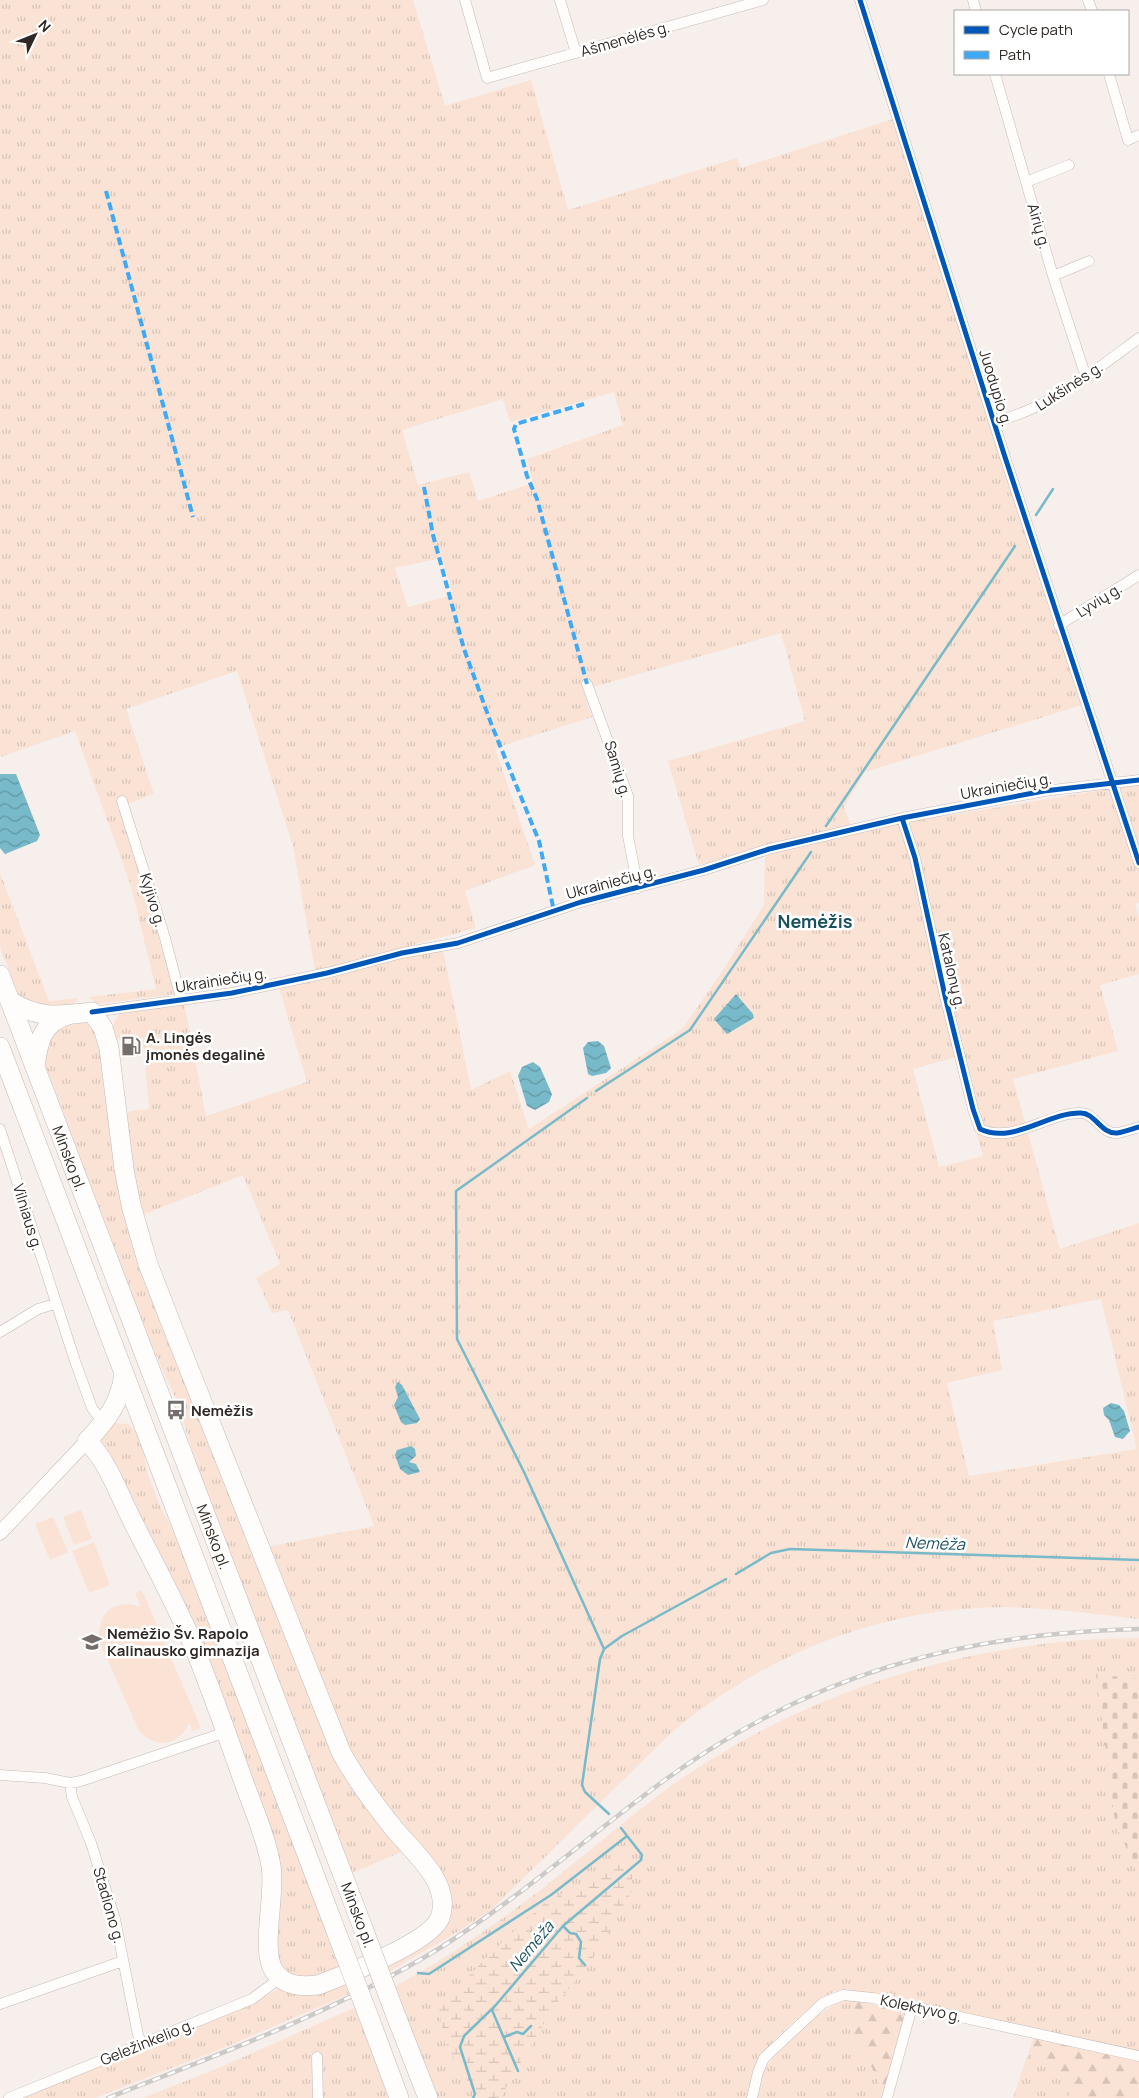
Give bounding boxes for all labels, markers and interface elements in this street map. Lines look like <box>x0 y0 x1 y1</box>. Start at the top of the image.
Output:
north arrow <box>10 10 60 60</box>
legend <box>954 10 1129 75</box>
text: N <box>34 16 55 36</box>
street label: Ašmenėlės g. <box>578 16 672 62</box>
text: Cycle path <box>999 19 1073 40</box>
text: Path <box>999 44 1031 65</box>
street label: Airių g. <box>1022 201 1056 251</box>
street label: Juodupio g. <box>974 347 1018 429</box>
street label: Lukšinės g. <box>1031 356 1107 416</box>
street label: Lyvių g. <box>1072 578 1126 622</box>
street label: Samių g. <box>599 738 637 800</box>
street label: Ukrainiečių g. <box>959 768 1053 804</box>
street label: Ukrainiečių g. <box>564 860 658 904</box>
street label: Kyjivo g. <box>135 870 171 930</box>
district label: Nemėžis <box>778 909 853 933</box>
street label: Katalonų g. <box>933 931 971 1011</box>
street label: Ukrainiečių g. <box>174 962 268 998</box>
place label: A. Lingės įmonės degalinė <box>145 1027 265 1065</box>
fuel station icon: A. Lingės įmonės degalinė <box>120 1035 142 1057</box>
street label: Minsko pl. <box>48 1123 92 1194</box>
street label: Vilniaus g. <box>8 1181 48 1253</box>
bus stop icon: Nemėžis <box>165 1399 187 1421</box>
place label: Nemėžis <box>191 1400 253 1421</box>
street label: Minsko pl. <box>192 1501 236 1572</box>
water label: Nemėža <box>905 1531 966 1555</box>
place label: Nemėžio Šv. Rapolo Kalinausko gimnazija <box>107 1623 260 1661</box>
school or university icon: Nemėžio Šv. Rapolo Kalinausko gimnazija <box>81 1631 103 1653</box>
street label: Stadiono g. <box>88 1864 130 1946</box>
street label: Minsko pl. <box>336 1879 380 1951</box>
water label: Nemėža <box>503 1915 559 1976</box>
street label: Kolektyvo g. <box>878 1989 964 2027</box>
street label: Geležinkelio g. <box>97 2014 197 2070</box>

